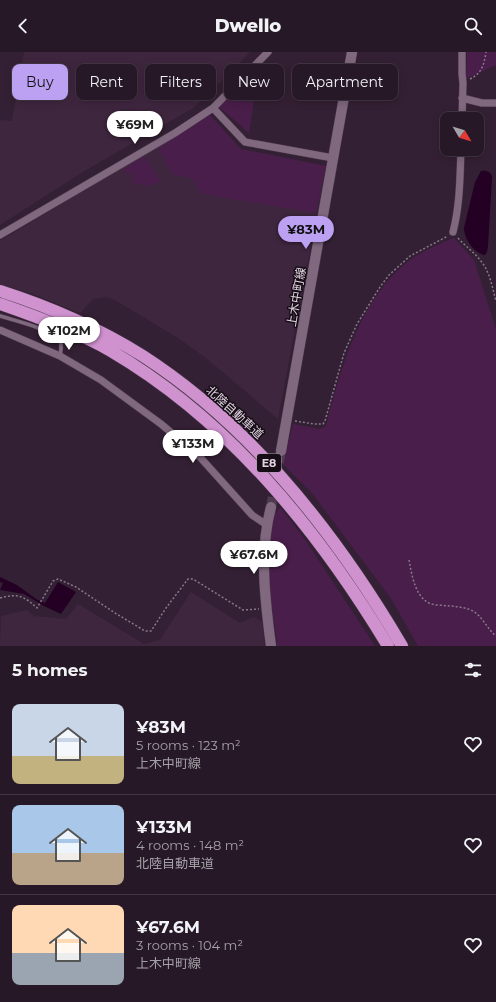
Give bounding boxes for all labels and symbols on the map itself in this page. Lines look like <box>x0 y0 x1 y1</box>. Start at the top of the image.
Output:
pin: ¥69M <box>111 111 159 145</box>
north arrow <box>440 112 484 156</box>
pin: ¥83M <box>282 216 330 250</box>
street label: 上木中町線 <box>283 266 309 328</box>
pin: ¥102M <box>41 317 97 351</box>
street label: 北陸自動車道 <box>203 382 267 442</box>
pin: ¥133M <box>165 430 221 464</box>
road number: E8 <box>257 454 281 472</box>
pin: ¥67.6M <box>221 541 287 575</box>

